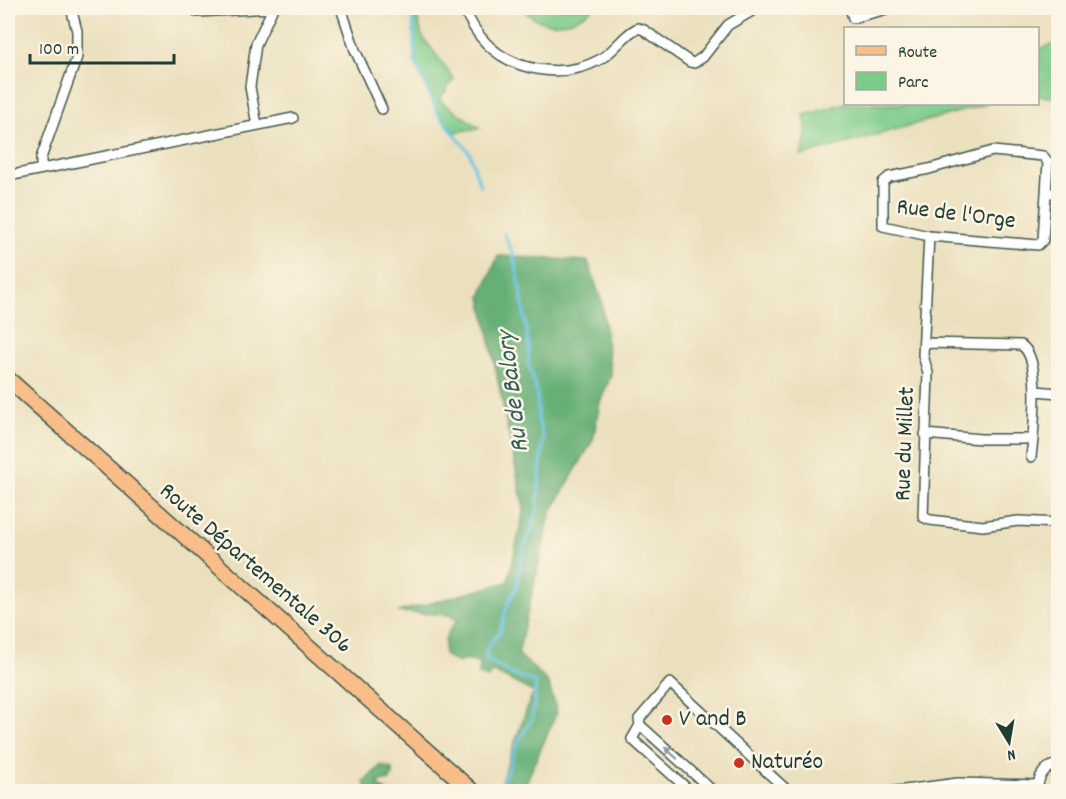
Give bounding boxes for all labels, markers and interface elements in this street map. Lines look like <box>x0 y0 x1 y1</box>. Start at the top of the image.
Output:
scale bar <box>30 27 174 65</box>
legend <box>844 27 1039 105</box>
text: 100 m <box>39 38 79 63</box>
text: Route <box>898 41 937 66</box>
text: Parc <box>898 71 929 96</box>
street label: Rue de l'Orge <box>895 191 1017 239</box>
water label: Ru de Balory <box>488 326 540 455</box>
street label: Rue du Millet <box>887 386 925 502</box>
street label: Route Départementale 306 <box>151 475 359 663</box>
place label: V and B <box>679 703 747 737</box>
north arrow <box>979 712 1039 772</box>
marker: V and B <box>660 713 674 727</box>
text: N <box>1005 742 1017 766</box>
one-way arrow <box>664 746 678 760</box>
place label: Naturéo <box>751 746 823 780</box>
marker: Naturéo <box>732 756 746 770</box>

